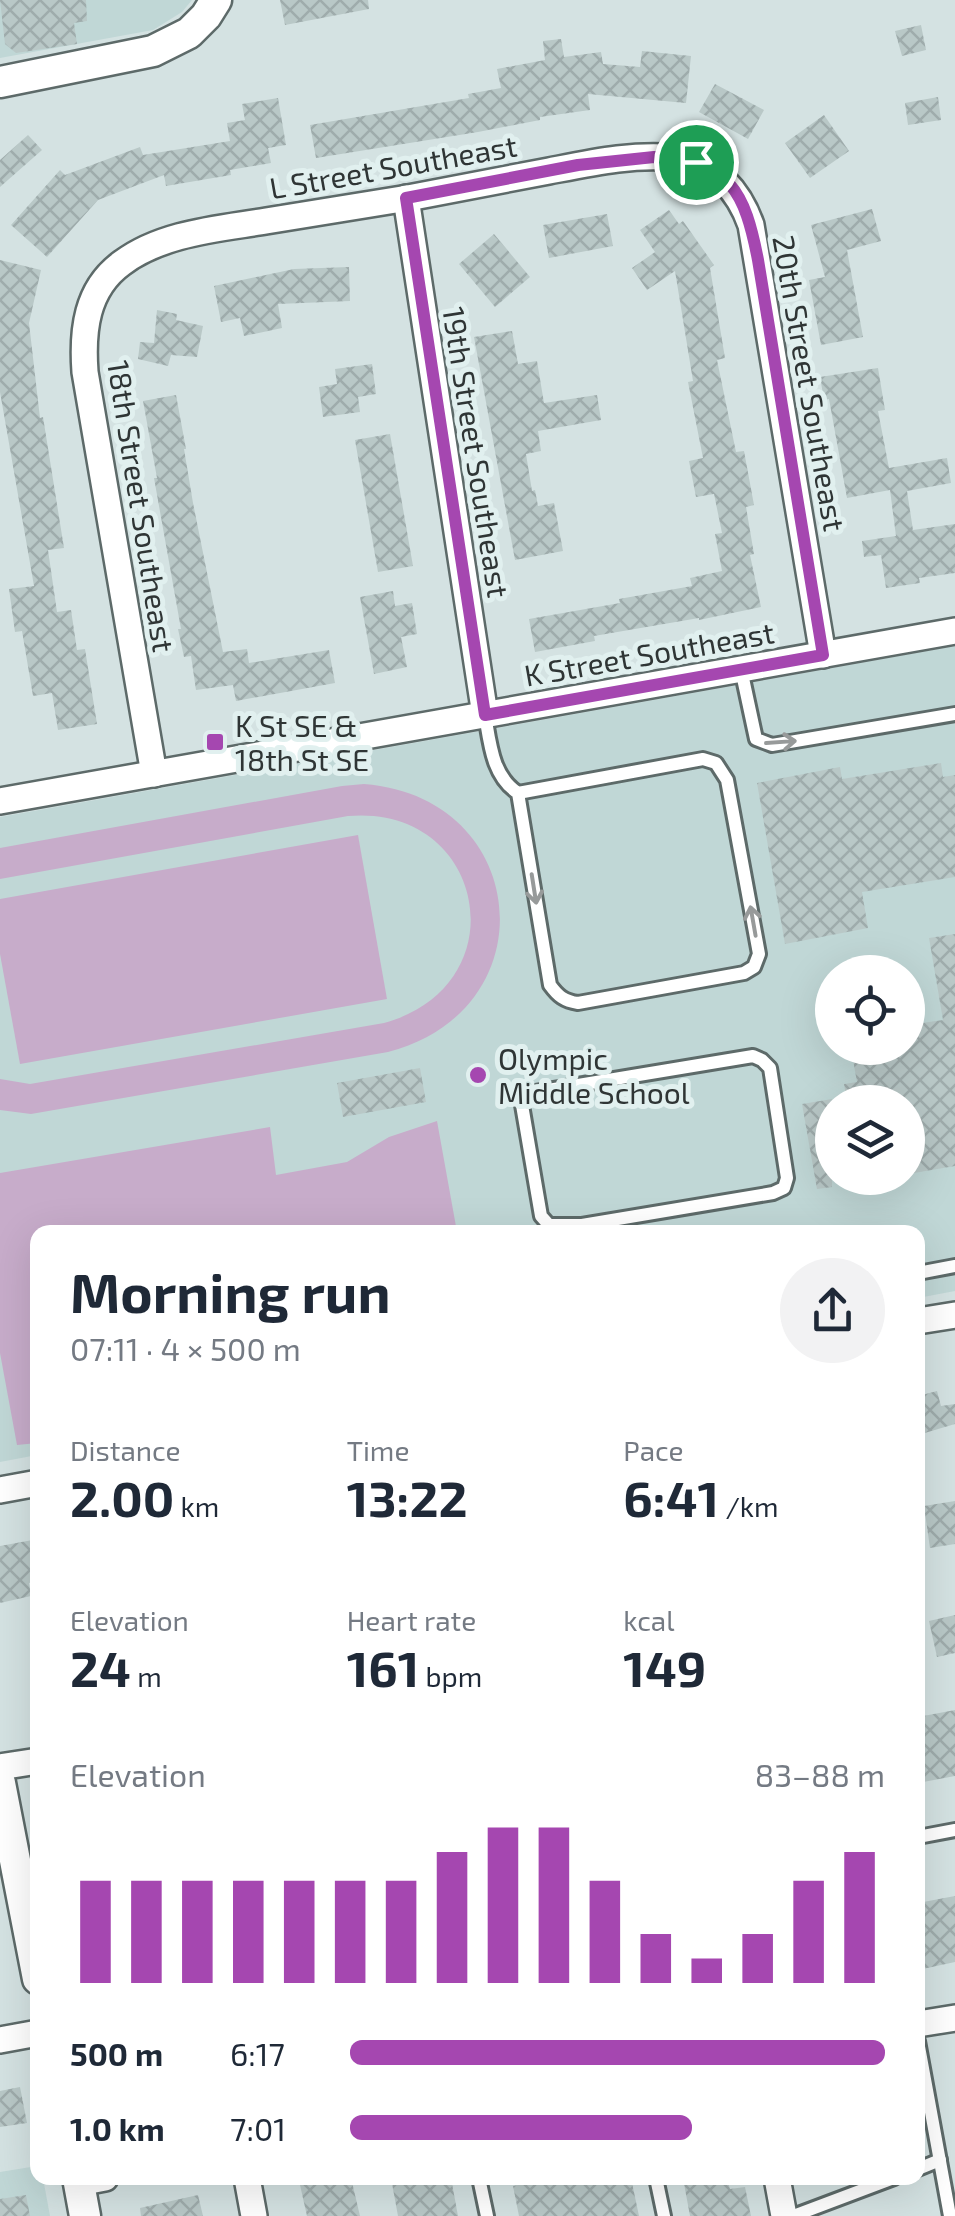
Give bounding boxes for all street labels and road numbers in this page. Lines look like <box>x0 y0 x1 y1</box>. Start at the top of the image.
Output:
street label: L Street Southeast <box>266 127 520 205</box>
street label: 20th Street Southeast <box>766 232 854 534</box>
street label: 19th Street Southeast <box>436 304 518 600</box>
street label: 18th Street Southeast <box>101 358 183 654</box>
street label: K Street Southeast <box>521 613 777 693</box>

